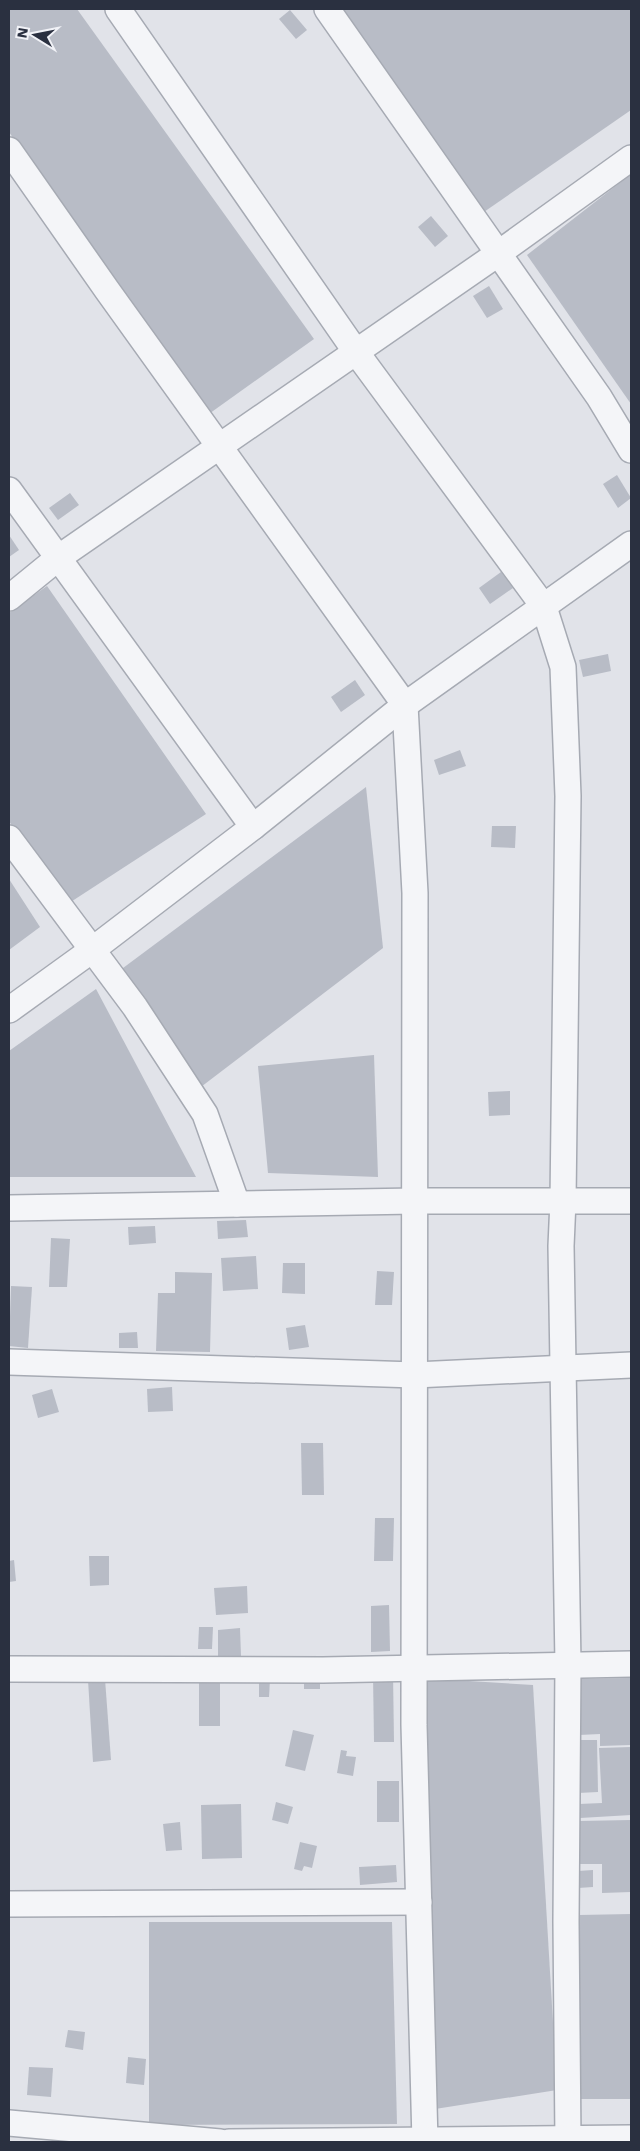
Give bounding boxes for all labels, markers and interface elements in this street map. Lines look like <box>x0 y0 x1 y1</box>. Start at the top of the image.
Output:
north arrow <box>10 10 60 60</box>
text: N <box>13 26 31 39</box>

